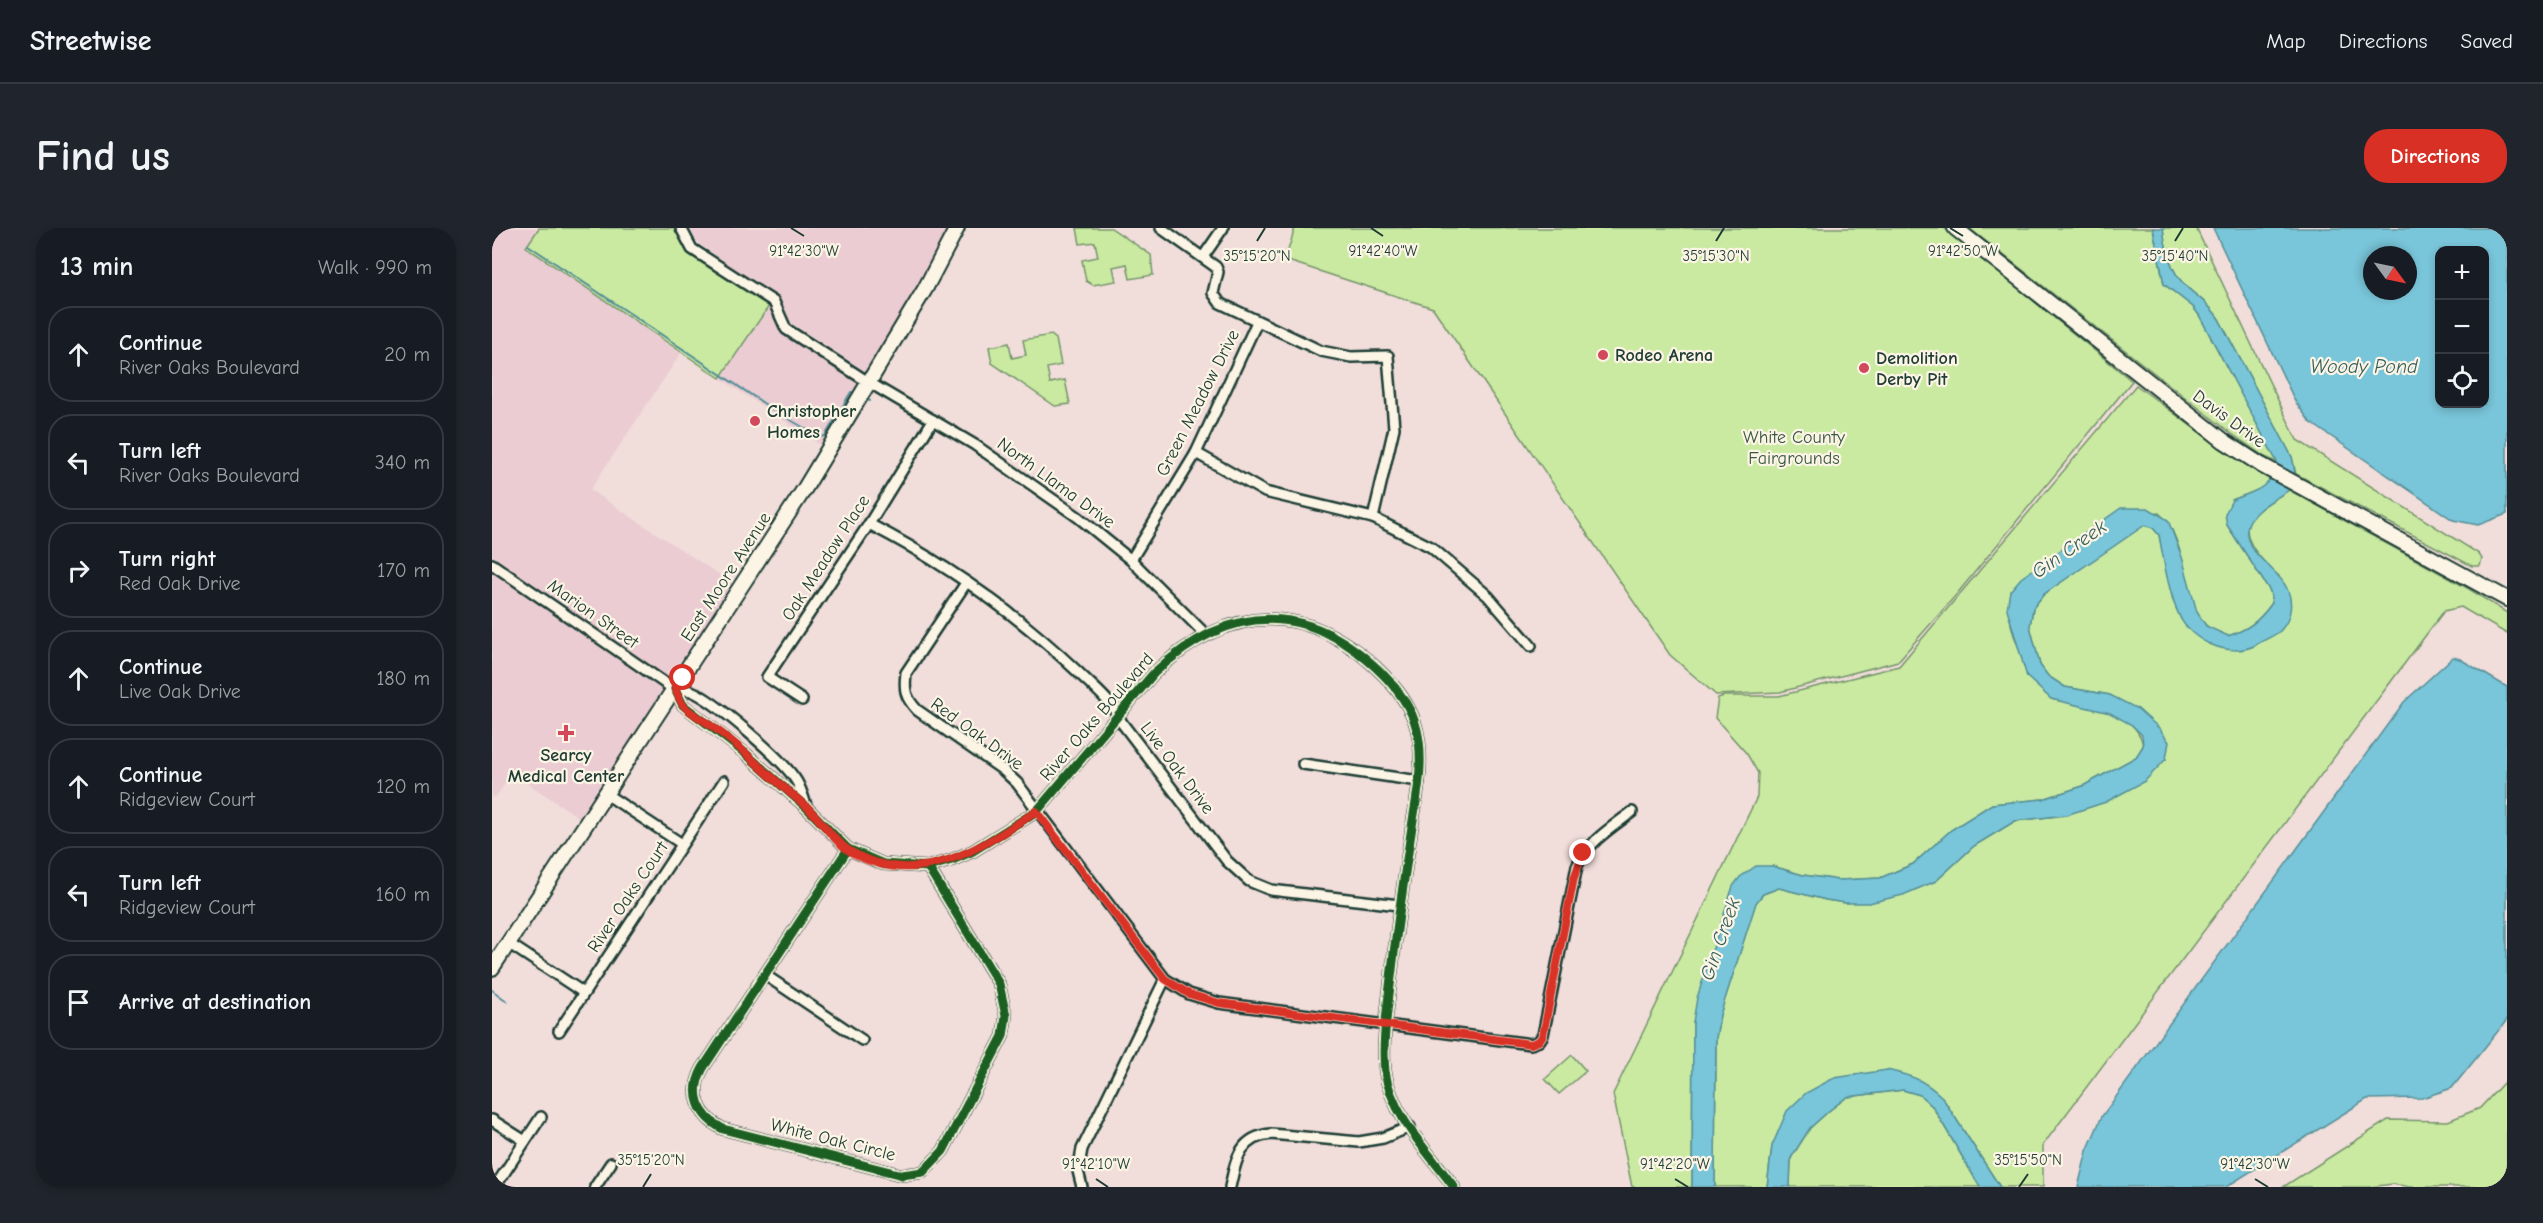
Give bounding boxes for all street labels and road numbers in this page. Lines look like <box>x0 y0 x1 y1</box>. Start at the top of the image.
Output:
street label: Green Meadow Drive <box>1152 326 1244 480</box>
street label: Davis Drive <box>2189 386 2269 452</box>
street label: North Llama Drive <box>993 433 1119 533</box>
street label: Oak Meadow Place <box>778 491 874 625</box>
street label: East Moore Avenue <box>676 509 776 645</box>
street label: Marion Street <box>543 575 643 654</box>
street label: River Oaks Boulevard <box>1036 649 1158 785</box>
street label: Red Oak Drive <box>927 693 1027 775</box>
street label: Live Oak Drive <box>1136 718 1218 818</box>
street label: River Oaks Court <box>583 837 673 956</box>
street label: White Oak Circle <box>768 1114 898 1166</box>

